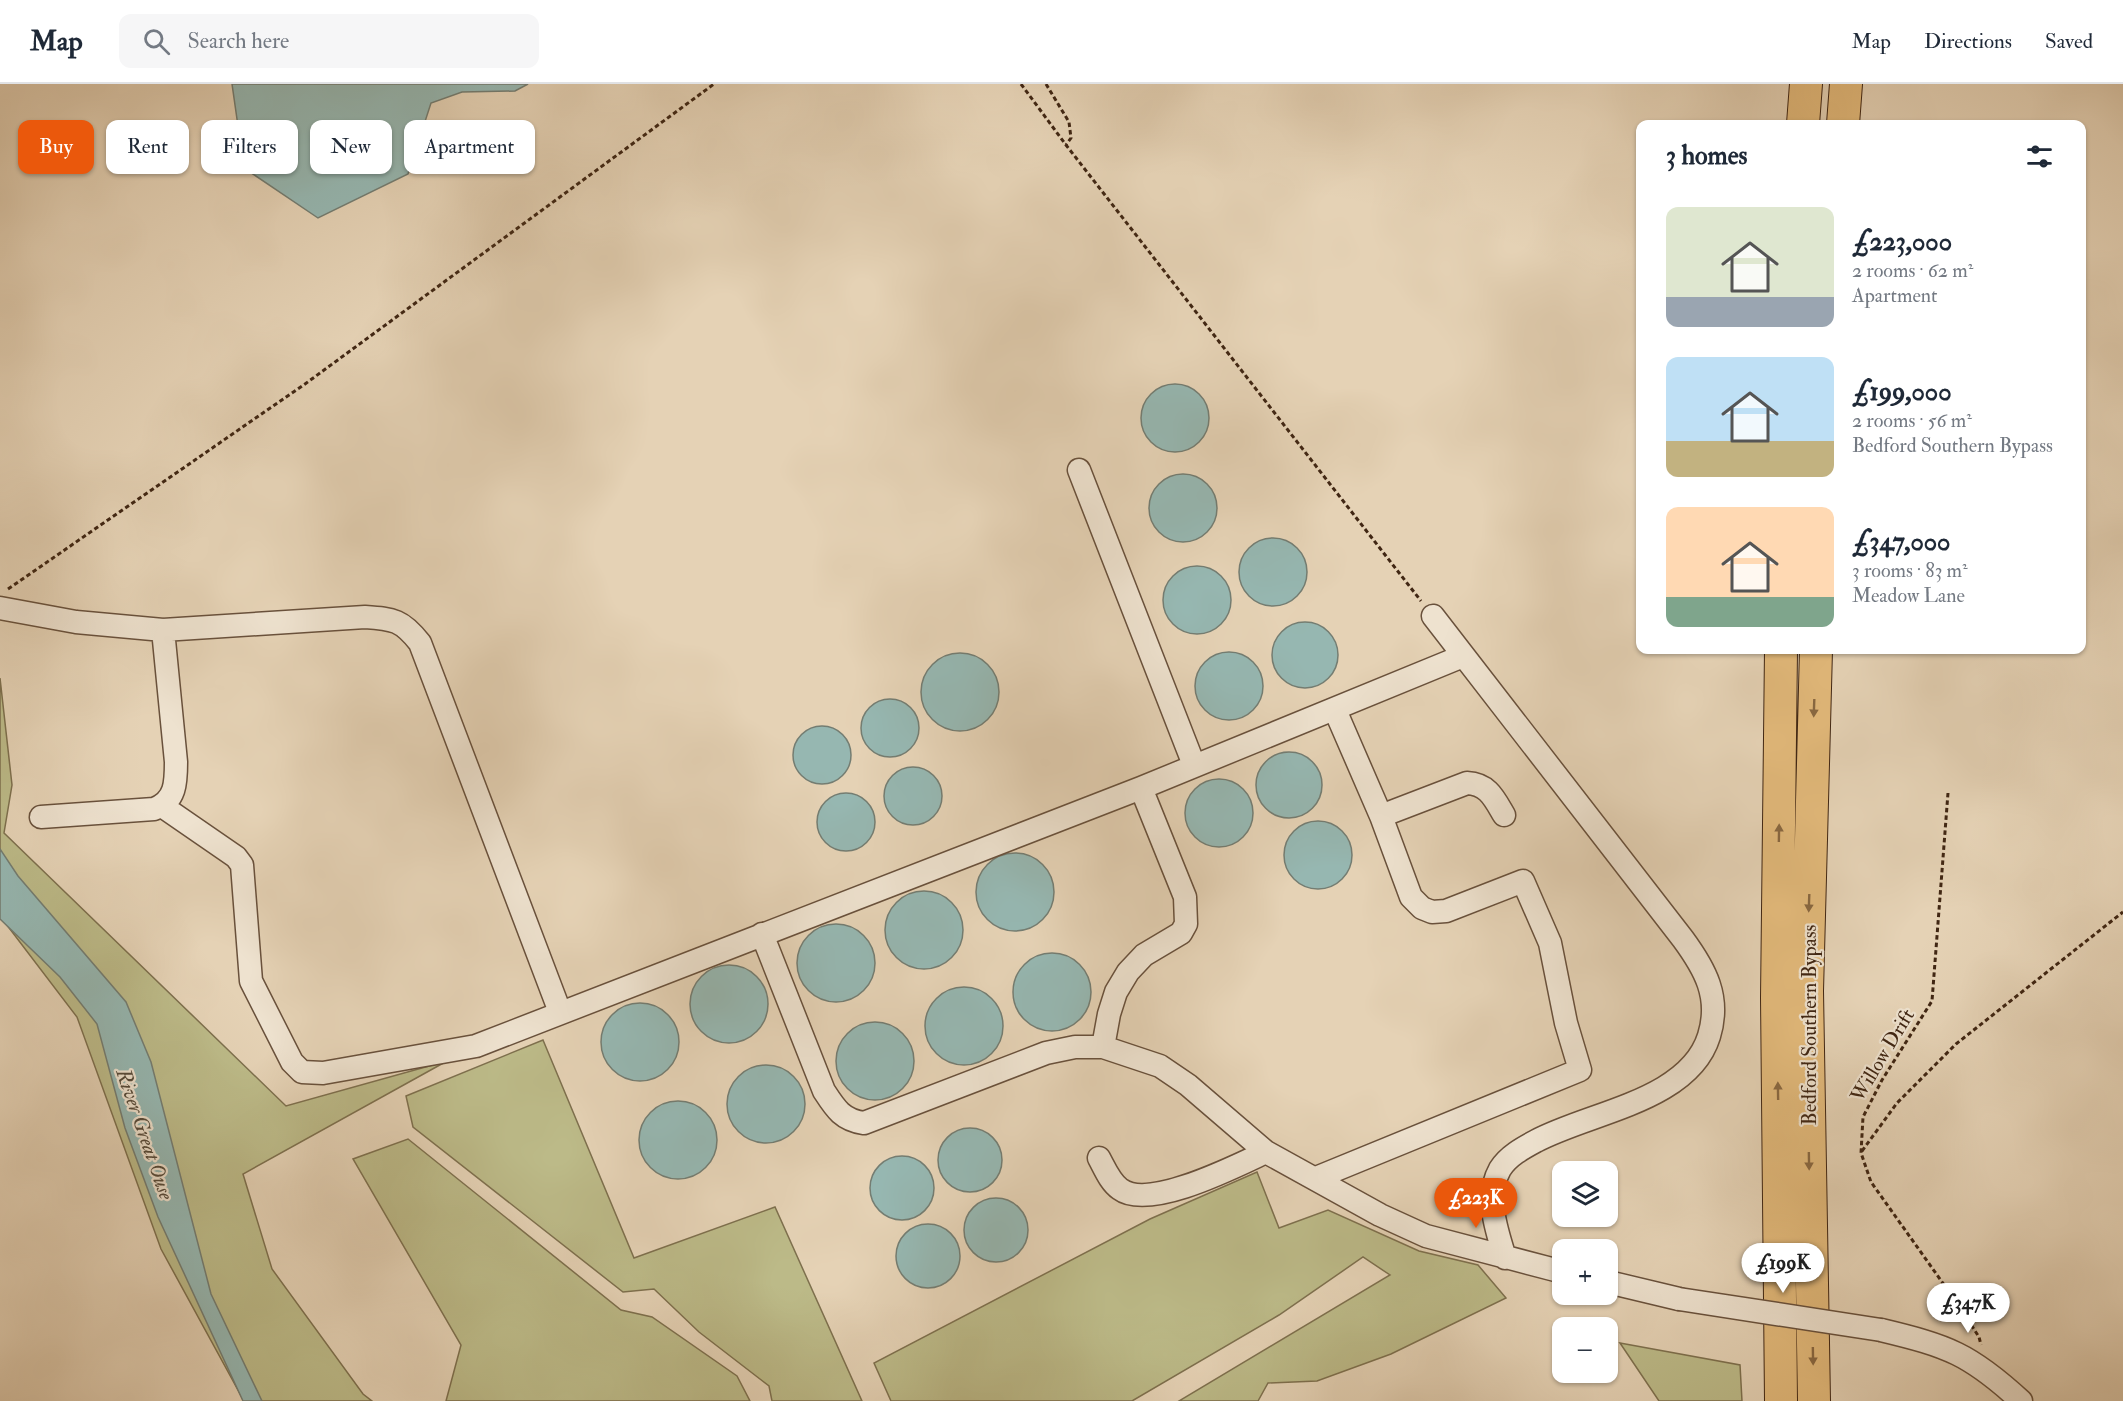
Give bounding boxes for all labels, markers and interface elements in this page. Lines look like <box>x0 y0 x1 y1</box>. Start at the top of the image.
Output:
search box <box>119 14 539 68</box>
text: Map <box>30 24 83 59</box>
icon: search <box>140 25 173 58</box>
text: Search here <box>188 27 289 55</box>
text: Map <box>1851 28 1891 55</box>
text: Directions <box>1924 28 2012 55</box>
text: Saved <box>2045 28 2093 55</box>
chip: Buy <box>18 120 94 174</box>
chip: Rent <box>106 120 189 174</box>
chip: Filters <box>201 120 298 174</box>
chip: New <box>310 120 392 174</box>
chip: Apartment <box>404 120 535 174</box>
text: 3 homes <box>1666 140 1747 172</box>
icon: filters <box>2023 140 2056 173</box>
text: £223,000 <box>1852 226 1952 258</box>
icon: home <box>1714 231 1786 303</box>
text: 2 rooms · 62 m² <box>1852 258 1973 283</box>
text: Apartment <box>1852 283 1937 308</box>
text: £199,000 <box>1852 376 1951 408</box>
icon: home <box>1714 381 1786 453</box>
text: 2 rooms · 56 m² <box>1852 408 1972 433</box>
text: Bedford Southern Bypass <box>1852 433 2053 458</box>
text: £347,000 <box>1852 526 1950 558</box>
icon: home <box>1714 531 1786 603</box>
text: 3 rooms · 83 m² <box>1852 558 1968 583</box>
text: Meadow Lane <box>1852 583 1965 608</box>
one-way arrow <box>1809 698 1819 717</box>
one-way arrow <box>1774 823 1784 842</box>
one-way arrow <box>1804 893 1814 912</box>
street label: Bedford Southern Bypass <box>1797 924 1823 1125</box>
street label: Willow Drift <box>1844 1004 1920 1107</box>
water label: River Great Ouse <box>109 1064 180 1204</box>
one-way arrow <box>1773 1081 1783 1100</box>
one-way arrow <box>1804 1151 1814 1170</box>
map controls <box>1552 1161 1618 1383</box>
button: layers <box>1552 1161 1618 1227</box>
pin: £223K <box>1434 1178 1518 1229</box>
text: £223K <box>1448 1185 1504 1210</box>
button: + <box>1552 1239 1618 1305</box>
pin: £199K <box>1741 1243 1825 1294</box>
text: £199K <box>1756 1250 1811 1275</box>
pin: £347K <box>1926 1283 2010 1334</box>
text: £347K <box>1941 1290 1995 1315</box>
button: − <box>1552 1317 1618 1383</box>
one-way arrow <box>1808 1346 1818 1365</box>

